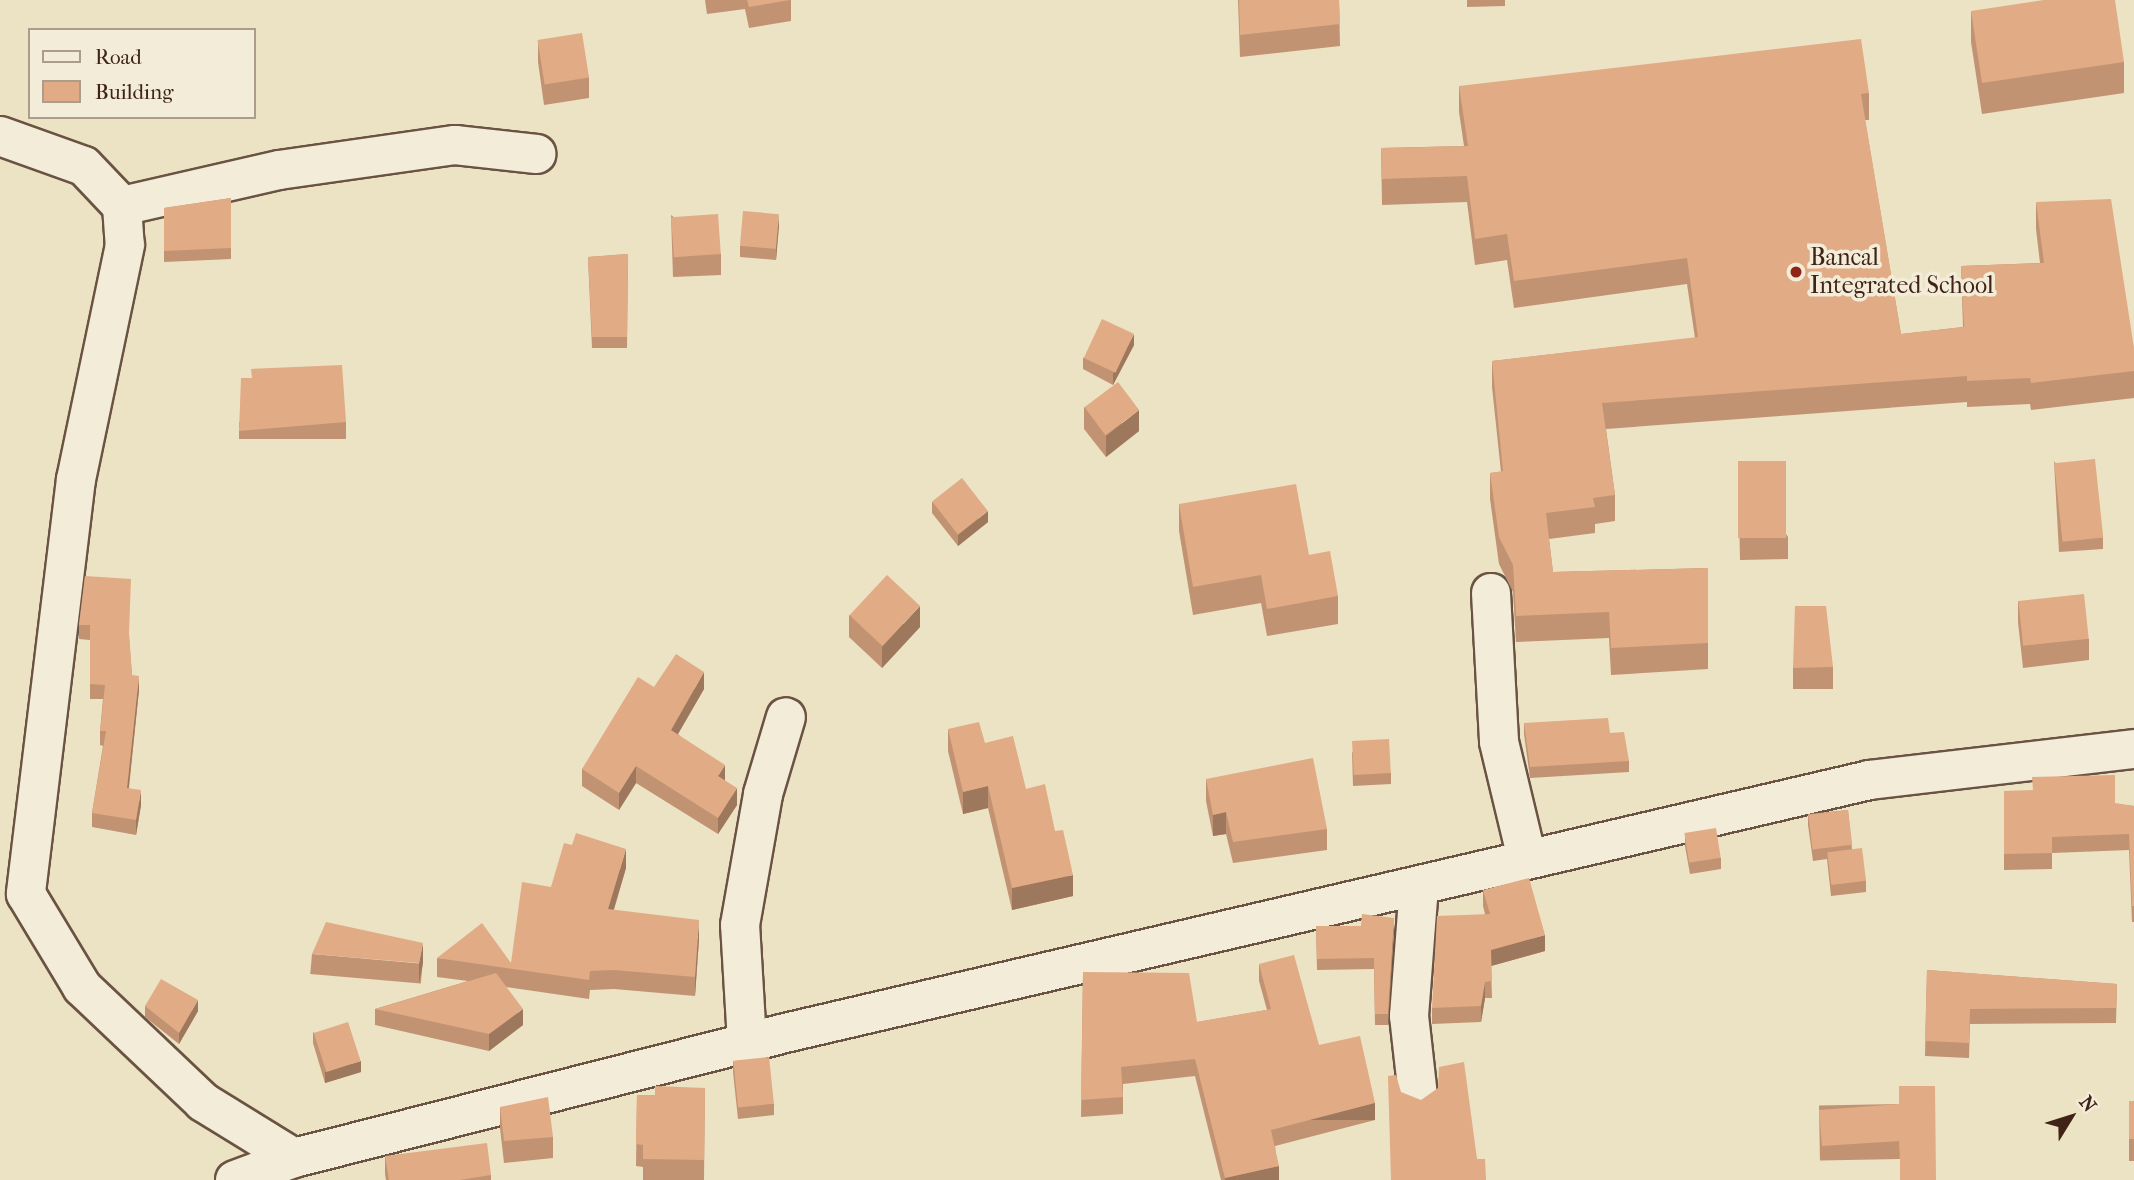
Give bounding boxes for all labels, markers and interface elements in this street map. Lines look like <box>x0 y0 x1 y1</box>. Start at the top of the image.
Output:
legend <box>28 28 256 119</box>
text: Road <box>95 45 142 69</box>
text: Building <box>95 80 173 104</box>
place label: Bancal Integrated School <box>1810 244 1994 300</box>
marker: Bancal Integrated School <box>1788 264 1804 280</box>
north arrow <box>2036 1082 2106 1152</box>
text: N <box>2074 1092 2101 1117</box>

